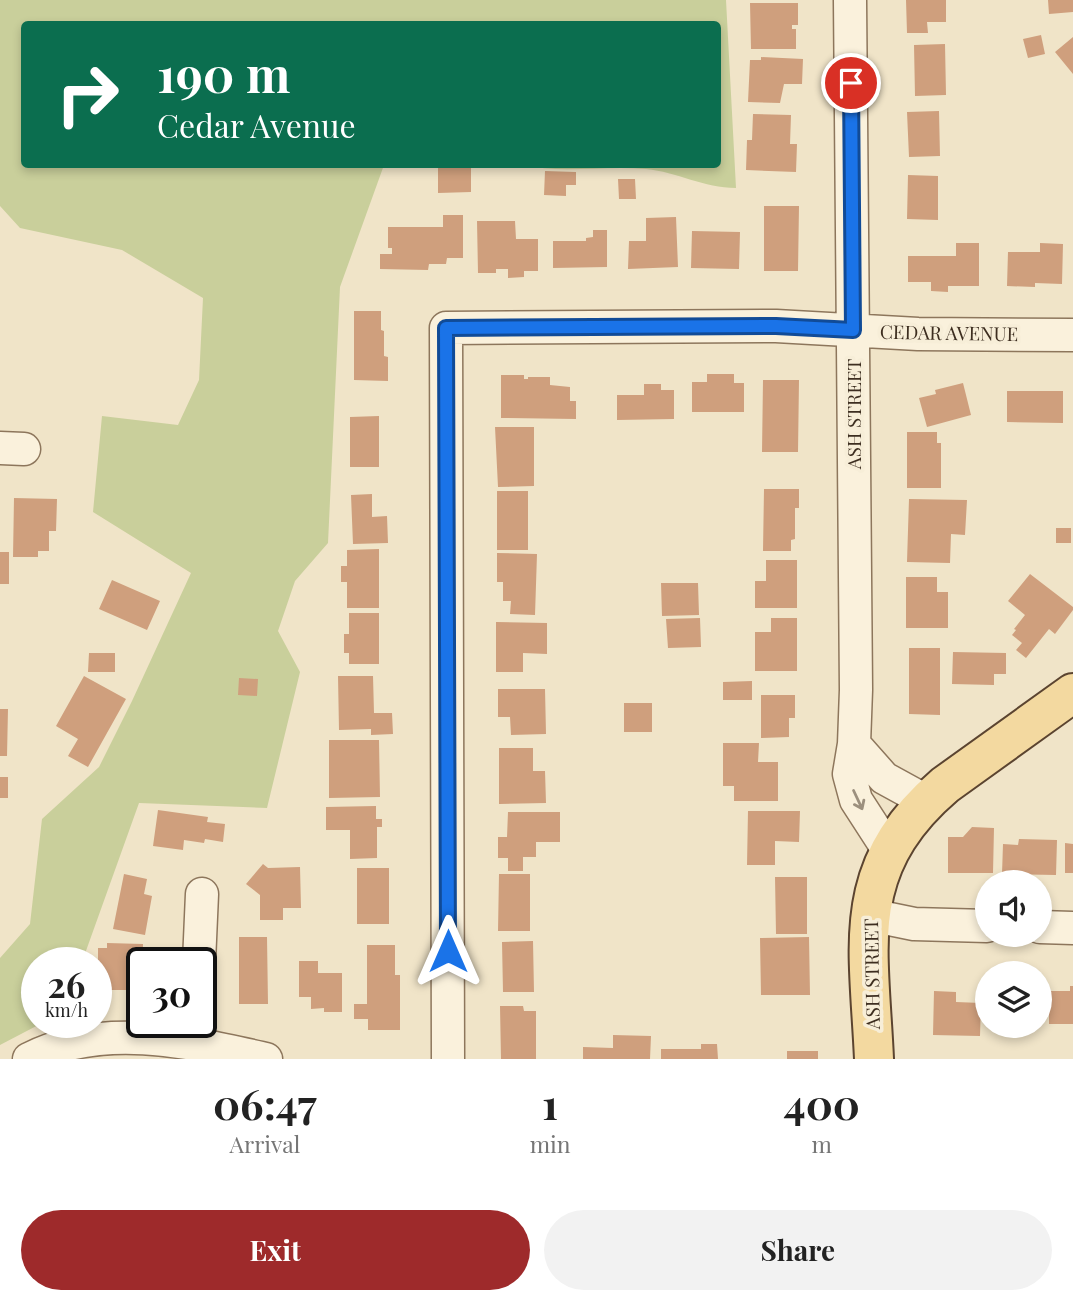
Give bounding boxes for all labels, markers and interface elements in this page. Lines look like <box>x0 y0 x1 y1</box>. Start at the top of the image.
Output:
text: 190 m <box>157 40 290 105</box>
icon: right <box>42 49 133 140</box>
pin <box>821 53 881 113</box>
icon: arrive <box>832 64 870 102</box>
text: Cedar Avenue <box>157 103 356 146</box>
street label: CEDAR AVENUE <box>880 318 1018 346</box>
street label: ASH STREET <box>840 358 866 470</box>
one-way arrow <box>852 789 866 810</box>
map controls <box>975 870 1052 1038</box>
button: sound <box>975 870 1052 947</box>
position arrow <box>411 914 485 988</box>
street label: ASH STREET <box>857 918 885 1031</box>
speed limit sign: 30 <box>126 947 217 1038</box>
text: 26 <box>48 960 85 1007</box>
button: layers <box>975 961 1052 1038</box>
text: km/h <box>45 998 88 1022</box>
text: 06:47 <box>213 1075 317 1131</box>
text: 1 <box>542 1075 558 1131</box>
text: 400 <box>784 1075 860 1131</box>
text: Arrival <box>229 1128 300 1159</box>
text: min <box>530 1128 571 1159</box>
text: m <box>812 1128 832 1159</box>
button: Exit <box>21 1210 530 1290</box>
button: Share <box>544 1210 1052 1290</box>

